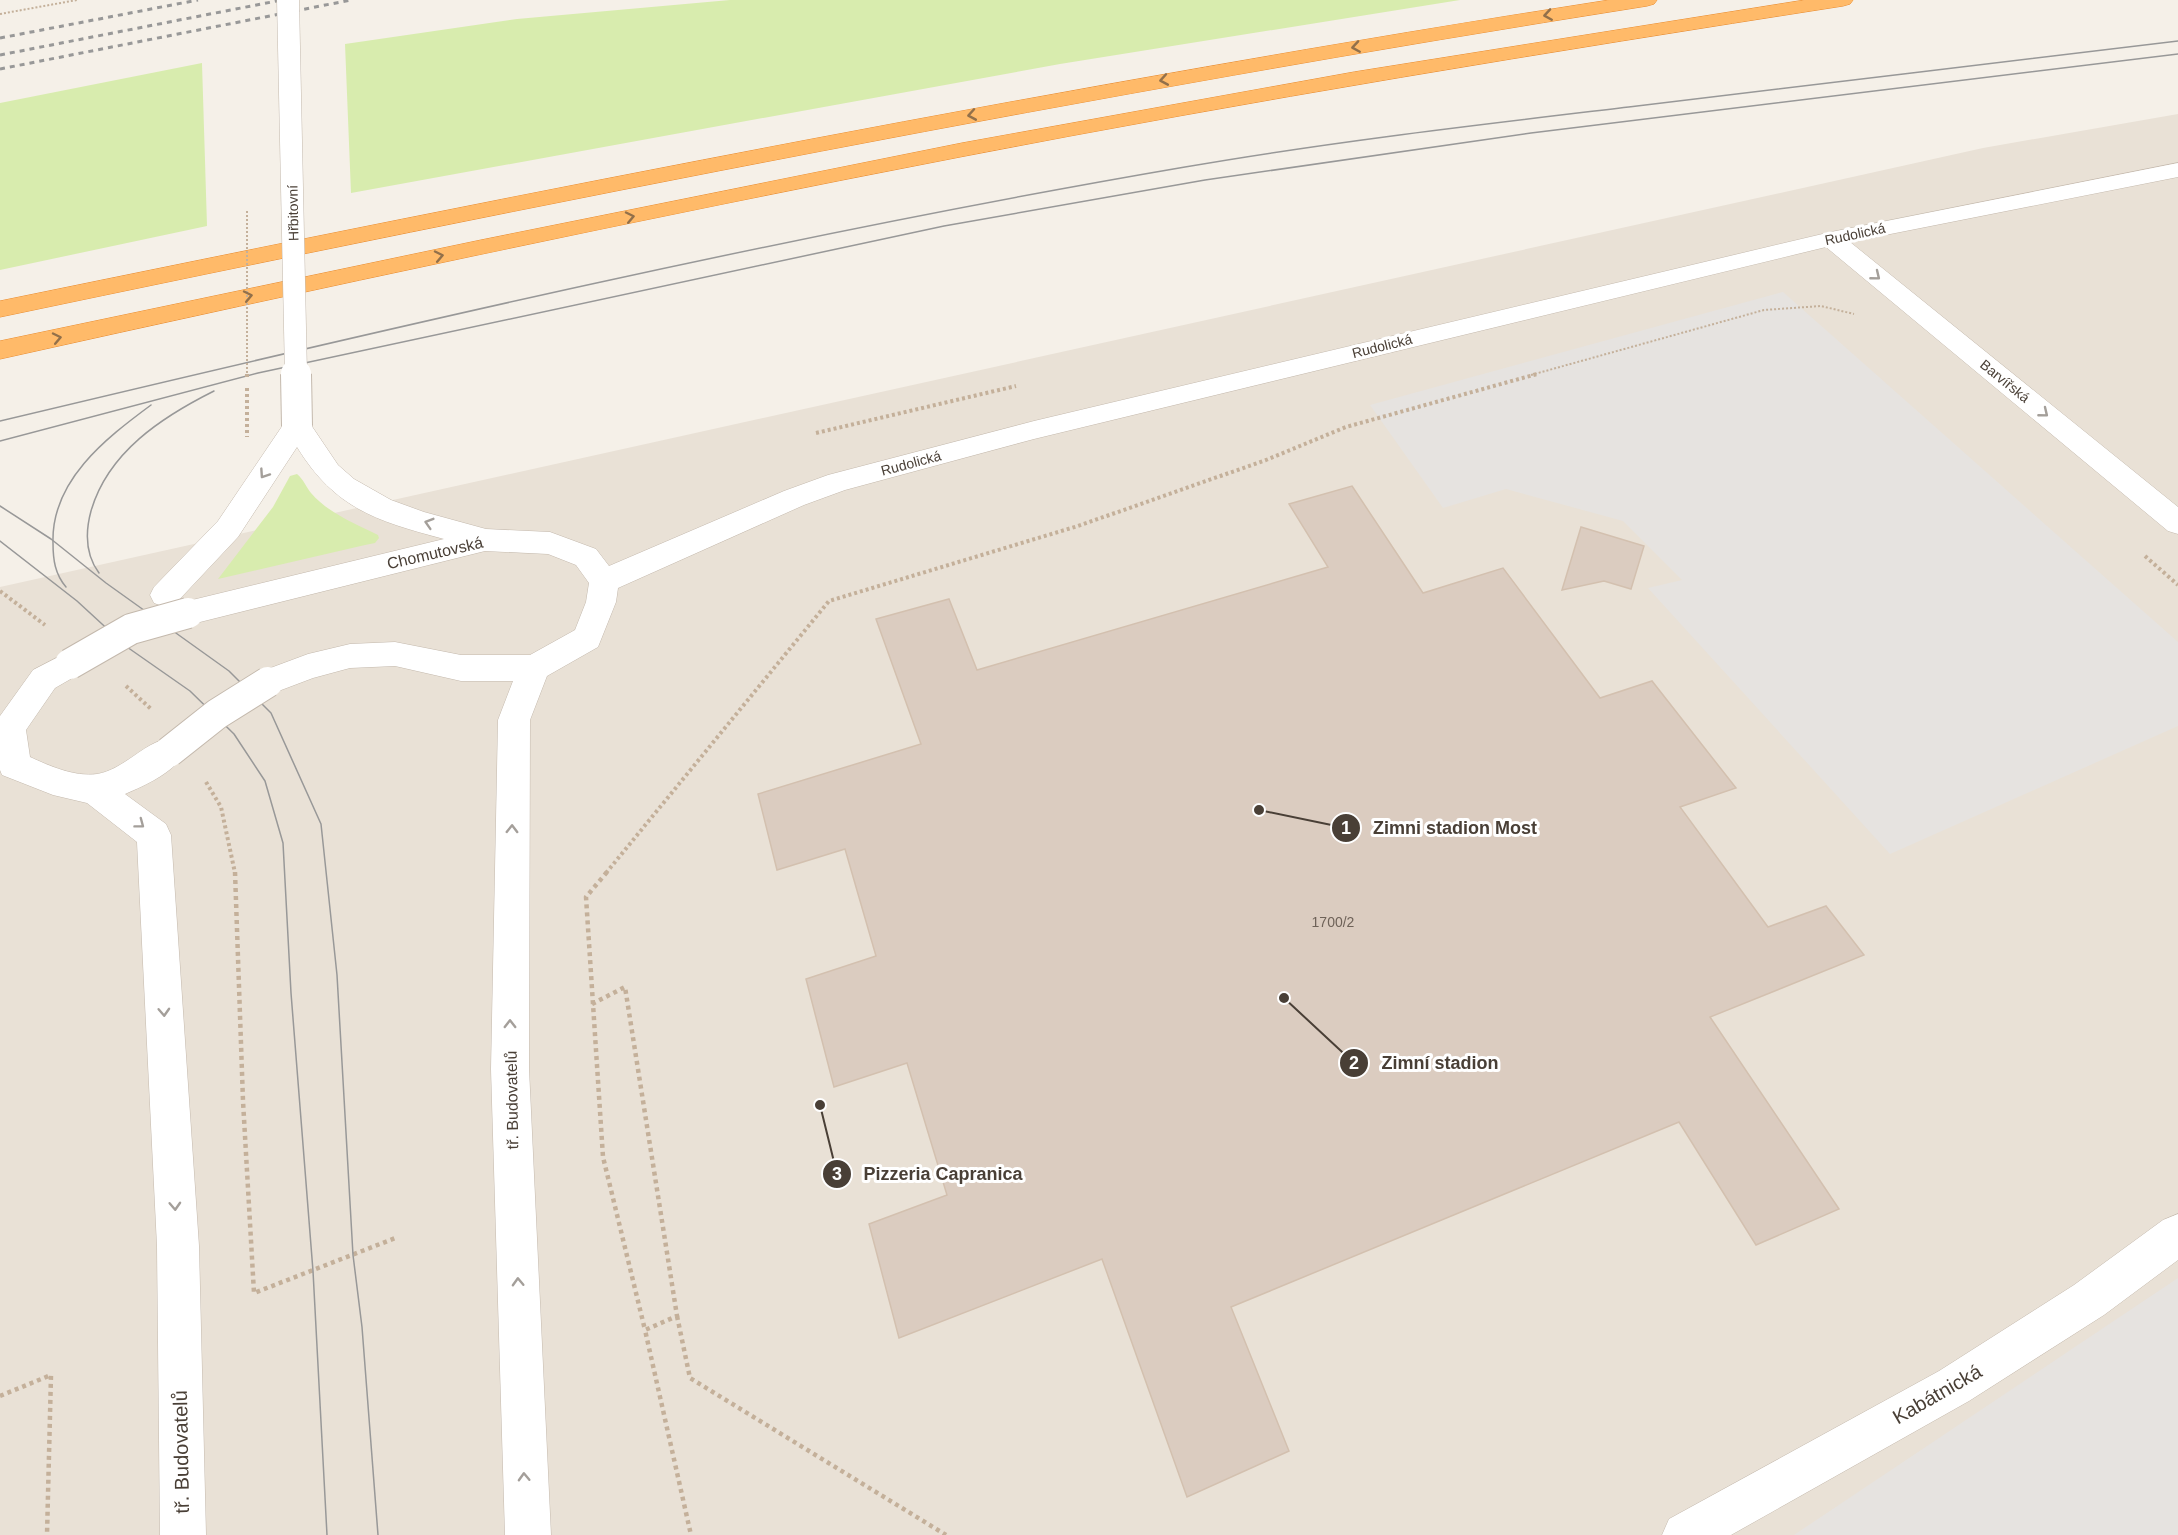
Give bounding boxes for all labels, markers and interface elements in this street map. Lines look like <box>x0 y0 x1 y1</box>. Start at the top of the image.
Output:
one-way arrow <box>1543 9 1553 21</box>
one-way arrow <box>1351 40 1361 53</box>
one-way arrow <box>1159 73 1169 86</box>
one-way arrow <box>967 108 977 121</box>
street label: Hřbitovní <box>285 185 301 241</box>
one-way arrow <box>624 211 634 224</box>
street label: Rudolická <box>1823 220 1887 248</box>
one-way arrow <box>433 250 443 263</box>
one-way arrow <box>1870 269 1881 280</box>
one-way arrow <box>242 291 252 304</box>
street label: Rudolická <box>1350 331 1414 361</box>
one-way arrow <box>52 332 62 345</box>
street label: Barvířská <box>1977 356 2033 406</box>
one-way arrow <box>2037 406 2048 417</box>
street label: Rudolická <box>879 447 943 479</box>
one-way arrow <box>260 467 271 478</box>
one-way arrow <box>424 518 435 530</box>
street label: Chomutovská <box>385 534 485 572</box>
callout: Zimni stadion Most <box>1331 810 1549 846</box>
one-way arrow <box>133 817 144 828</box>
text: 1 <box>1341 818 1351 838</box>
text: Zimni stadion Most <box>1373 818 1537 838</box>
one-way arrow <box>505 824 518 833</box>
house number: 1700/2 <box>1312 914 1355 930</box>
one-way arrow <box>158 1007 171 1016</box>
one-way arrow <box>504 1019 516 1028</box>
callout: Zimní stadion <box>1339 1045 1510 1081</box>
street label: tř. Budovatelů <box>503 1050 521 1150</box>
text: 2 <box>1349 1053 1359 1073</box>
text: Zimní stadion <box>1382 1053 1499 1073</box>
callout: Pizzeria Capranica <box>822 1156 1035 1192</box>
text: 3 <box>832 1164 842 1184</box>
text: Pizzeria Capranica <box>863 1164 1024 1184</box>
one-way arrow <box>169 1202 182 1211</box>
one-way arrow <box>511 1277 524 1286</box>
street label: Kabátnická <box>1889 1359 1986 1428</box>
street label: tř. Budovatelů <box>169 1390 193 1514</box>
one-way arrow <box>518 1472 531 1481</box>

